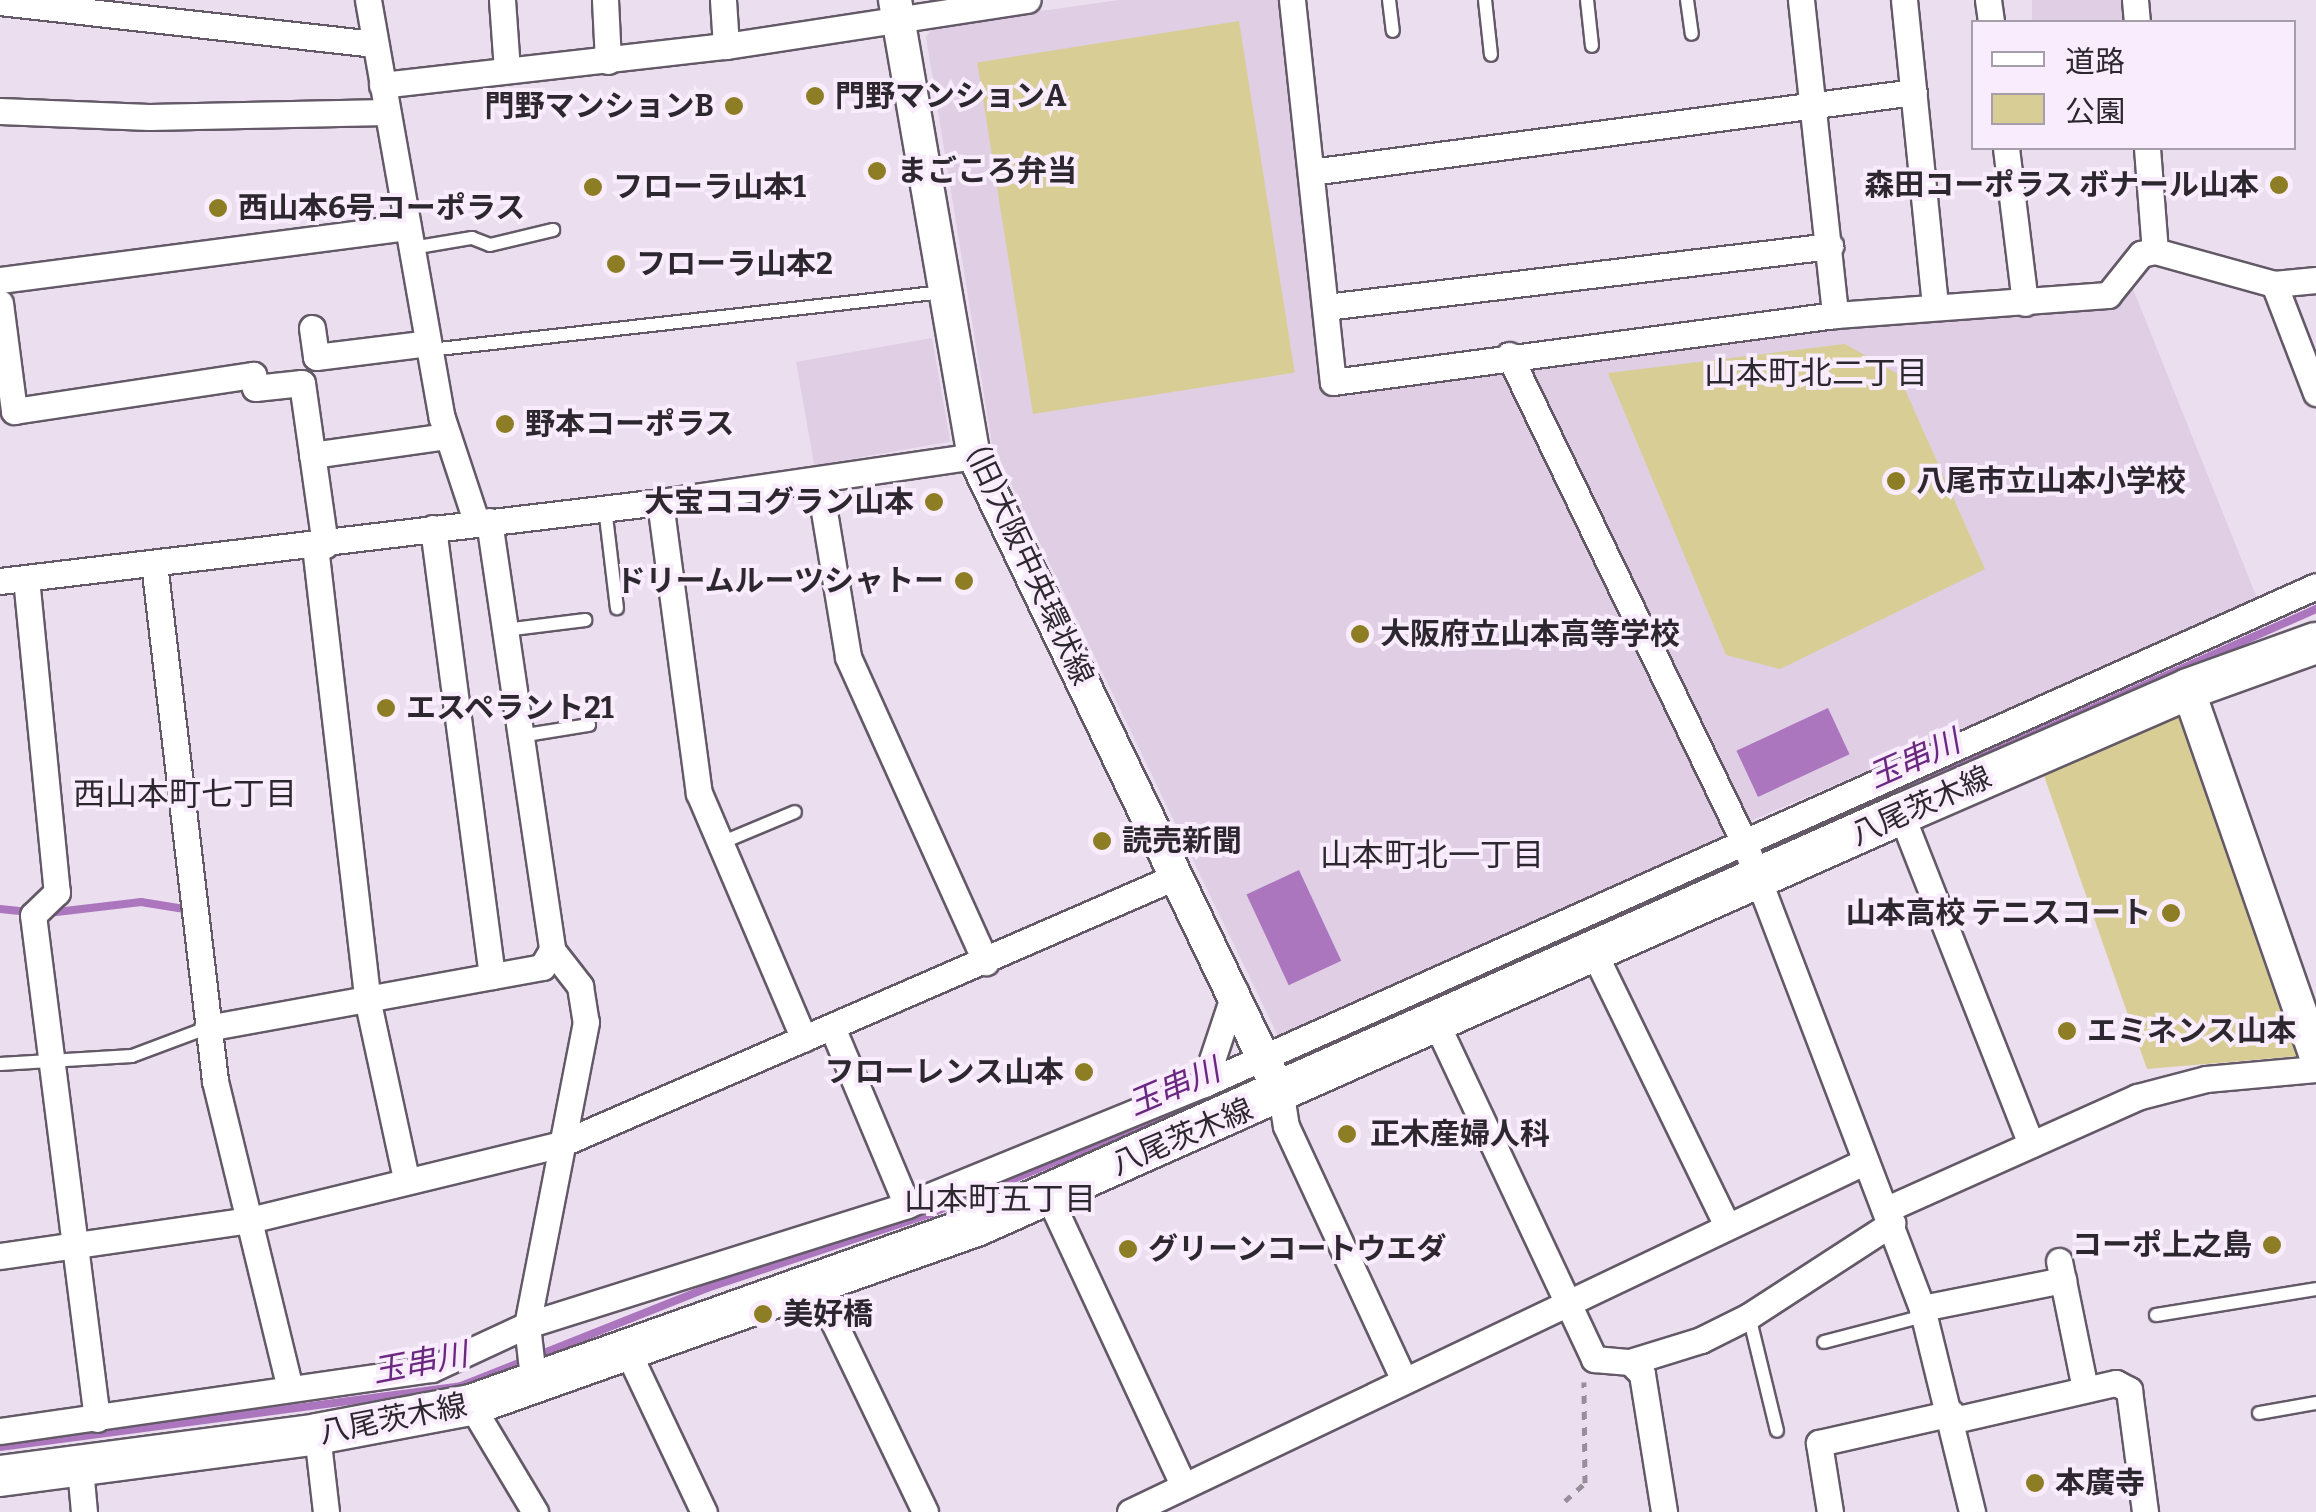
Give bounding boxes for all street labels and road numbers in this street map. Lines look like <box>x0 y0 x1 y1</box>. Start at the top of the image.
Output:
street label: (旧)大阪中央環状線 <box>959 441 1101 691</box>
street label: 八尾茨木線 <box>1845 759 1997 853</box>
street label: 八尾茨木線 <box>1106 1091 1258 1183</box>
street label: 八尾茨木線 <box>316 1387 470 1451</box>

